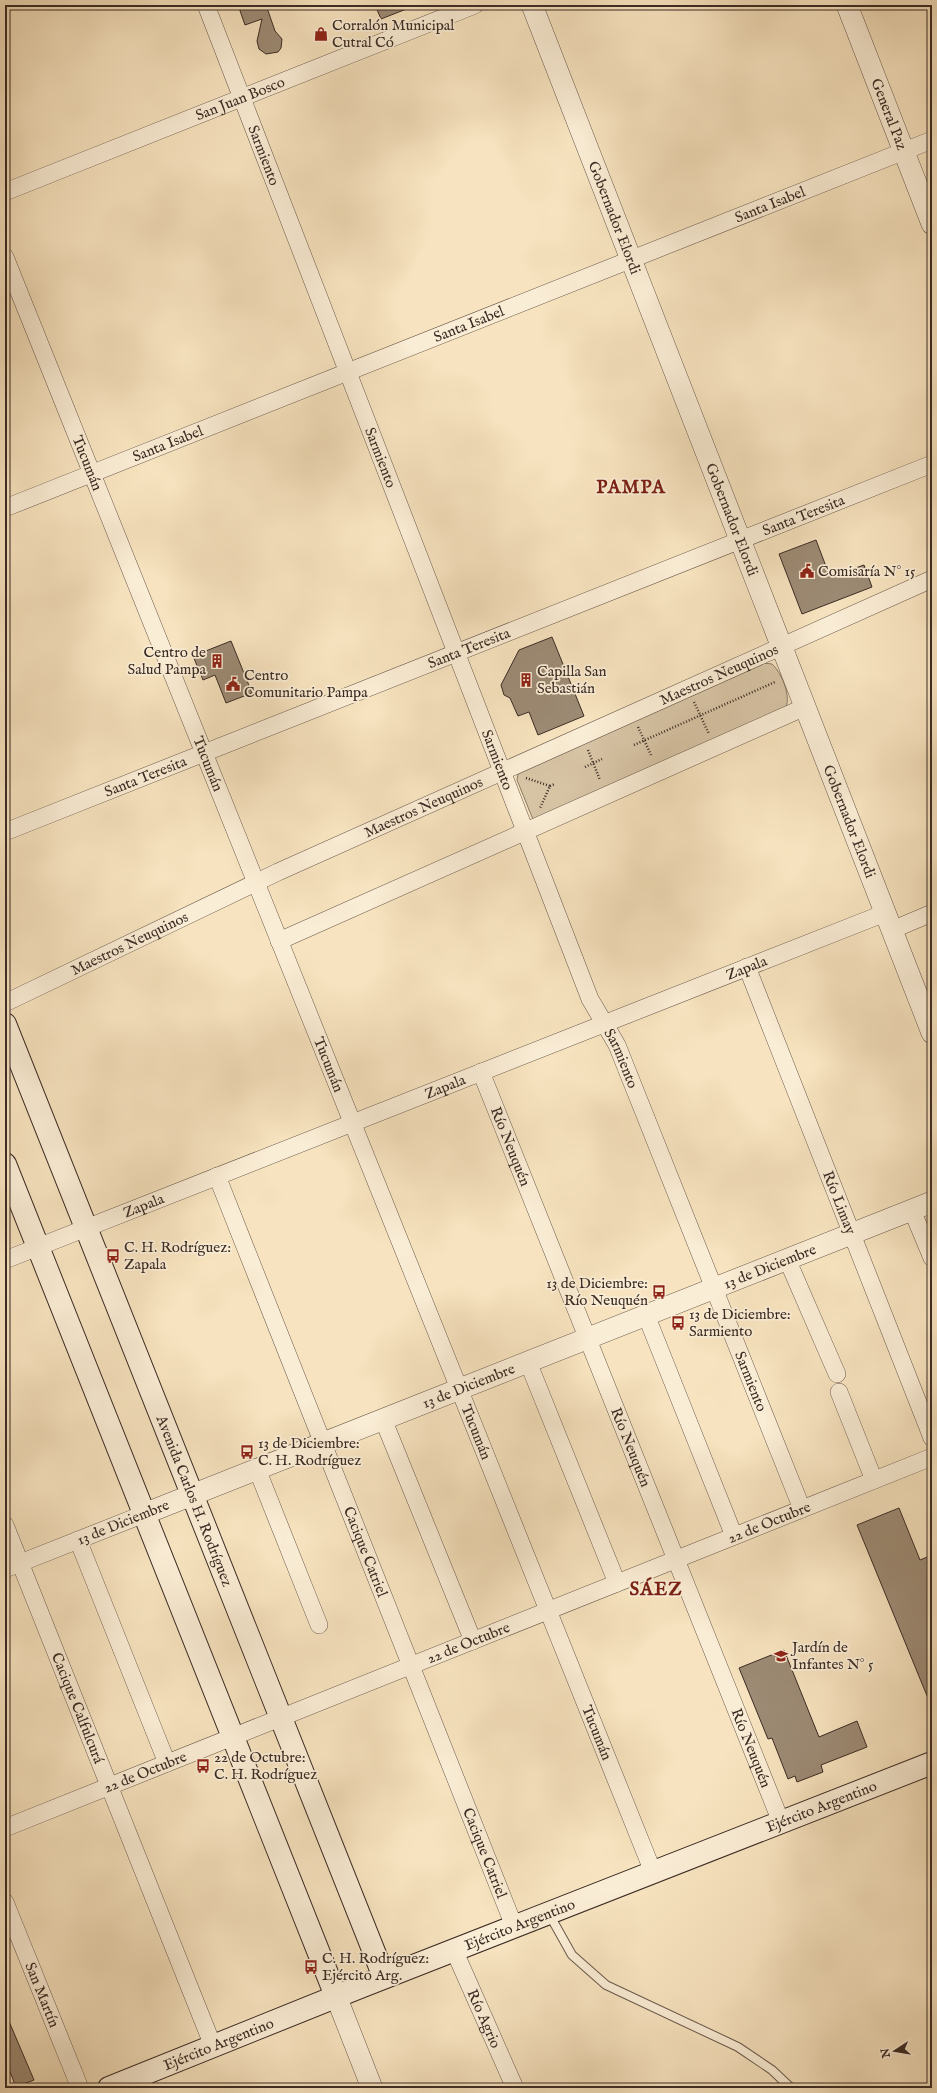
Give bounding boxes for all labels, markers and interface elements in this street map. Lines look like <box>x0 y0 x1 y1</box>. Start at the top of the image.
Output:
place label: Corralón Municipal Cutral Có <box>332 16 455 52</box>
shop icon: Corralón Municipal Cutral Có <box>313 26 329 42</box>
street label: San Juan Bosco <box>193 73 288 125</box>
street label: General Paz <box>866 76 911 153</box>
street label: Sarmiento <box>243 122 284 188</box>
street label: Gobernador Elordi <box>584 158 645 277</box>
street label: Santa Isabel <box>732 182 809 227</box>
street label: Santa Isabel <box>431 301 508 347</box>
street label: Santa Isabel <box>130 421 207 466</box>
street label: Sarmiento <box>360 425 401 491</box>
street label: Tucumán <box>68 433 107 494</box>
street label: Gobernador Elordi <box>701 460 762 579</box>
district label: PAMPA <box>596 476 666 500</box>
street label: Santa Teresita <box>760 490 848 540</box>
place label: Comisaría N° 15 <box>818 562 916 581</box>
public building icon: Comisaría N° 15 <box>799 563 815 579</box>
street label: Santa Teresita <box>425 623 513 673</box>
street label: Maestros Neuquinos <box>657 640 781 710</box>
place label: Centro de Salud Pampa <box>127 643 207 679</box>
building icon: Centro de Salud Pampa <box>209 653 225 669</box>
place label: Capilla San Sebastián <box>537 662 606 698</box>
place label: Centro Comunitario Pampa <box>244 666 368 702</box>
building icon: Capilla San Sebastián <box>518 672 534 688</box>
public building icon: Centro Comunitario Pampa <box>225 676 241 692</box>
street label: Sarmiento <box>477 727 517 793</box>
street label: Tucumán <box>188 734 227 794</box>
street label: Santa Teresita <box>102 752 190 802</box>
street label: Gobernador Elordi <box>819 762 880 881</box>
street label: Maestros Neuquinos <box>361 773 486 842</box>
street label: Maestros Neuquinos <box>68 908 191 980</box>
street label: Zapala <box>723 951 770 985</box>
street label: Sarmiento <box>599 1025 642 1091</box>
street label: Tucumán <box>309 1034 348 1095</box>
street label: Zapala <box>422 1070 469 1104</box>
street label: Río Neuquén <box>486 1104 535 1189</box>
street label: Río Limay <box>818 1168 860 1238</box>
street label: Zapala <box>121 1189 167 1222</box>
place label: C. H. Rodríguez: Zapala <box>124 1238 231 1274</box>
street label: 13 de Diciembre <box>721 1240 819 1294</box>
bus stop icon: C. H. Rodríguez: Zapala <box>105 1248 121 1264</box>
place label: 13 de Diciembre: Río Neuquén <box>546 1274 648 1310</box>
bus stop icon: 13 de Diciembre: Río Neuquén <box>651 1284 667 1300</box>
place label: 13 de Diciembre: Sarmiento <box>689 1305 791 1341</box>
bus stop icon: 13 de Diciembre: Sarmiento <box>670 1315 686 1331</box>
street label: Sarmiento <box>730 1349 771 1414</box>
street label: 13 de Diciembre <box>420 1359 518 1413</box>
street label: Tucumán <box>456 1402 496 1462</box>
street label: Río Neuquén <box>606 1405 655 1490</box>
street label: Avenida Carlos H. Rodríguez <box>151 1412 237 1589</box>
place label: 13 de Diciembre: C. H. Rodríguez <box>258 1434 361 1470</box>
bus stop icon: 13 de Diciembre: C. H. Rodríguez <box>239 1444 255 1460</box>
street label: 13 de Diciembre <box>74 1495 172 1550</box>
street label: 22 de Octubre <box>725 1498 814 1548</box>
street label: Cacique Catriel <box>339 1504 392 1601</box>
district label: SÁEZ <box>629 1577 683 1602</box>
street label: 22 de Octubre <box>424 1618 513 1668</box>
place label: Jardín de Infantes N° 5 <box>790 1638 874 1674</box>
school or university icon: Jardín de Infantes N° 5 <box>773 1648 789 1664</box>
street label: Cacique Calfulcurá <box>47 1650 108 1767</box>
street label: Tucumán <box>577 1703 616 1763</box>
street label: Río Neuquén <box>726 1706 775 1791</box>
street label: 22 de Octubre <box>101 1747 190 1797</box>
place label: 22 de Octubre: C. H. Rodríguez <box>214 1748 317 1784</box>
bus stop icon: 22 de Octubre: C. H. Rodríguez <box>195 1758 211 1774</box>
street label: Ejército Argentino <box>763 1777 880 1837</box>
street label: Cacique Catriel <box>458 1805 511 1902</box>
street label: Ejército Argentino <box>462 1895 578 1955</box>
place label: C. H. Rodríguez: Ejército Arg. <box>322 1949 429 1985</box>
street label: San Martín <box>20 1959 64 2030</box>
bus stop icon: C. H. Rodríguez: Ejército Arg. <box>303 1959 319 1975</box>
street label: Río Agrio <box>463 1986 505 2051</box>
street label: Ejército Argentino <box>161 2014 277 2075</box>
north arrow <box>875 2031 915 2071</box>
text: N <box>878 2046 894 2060</box>

